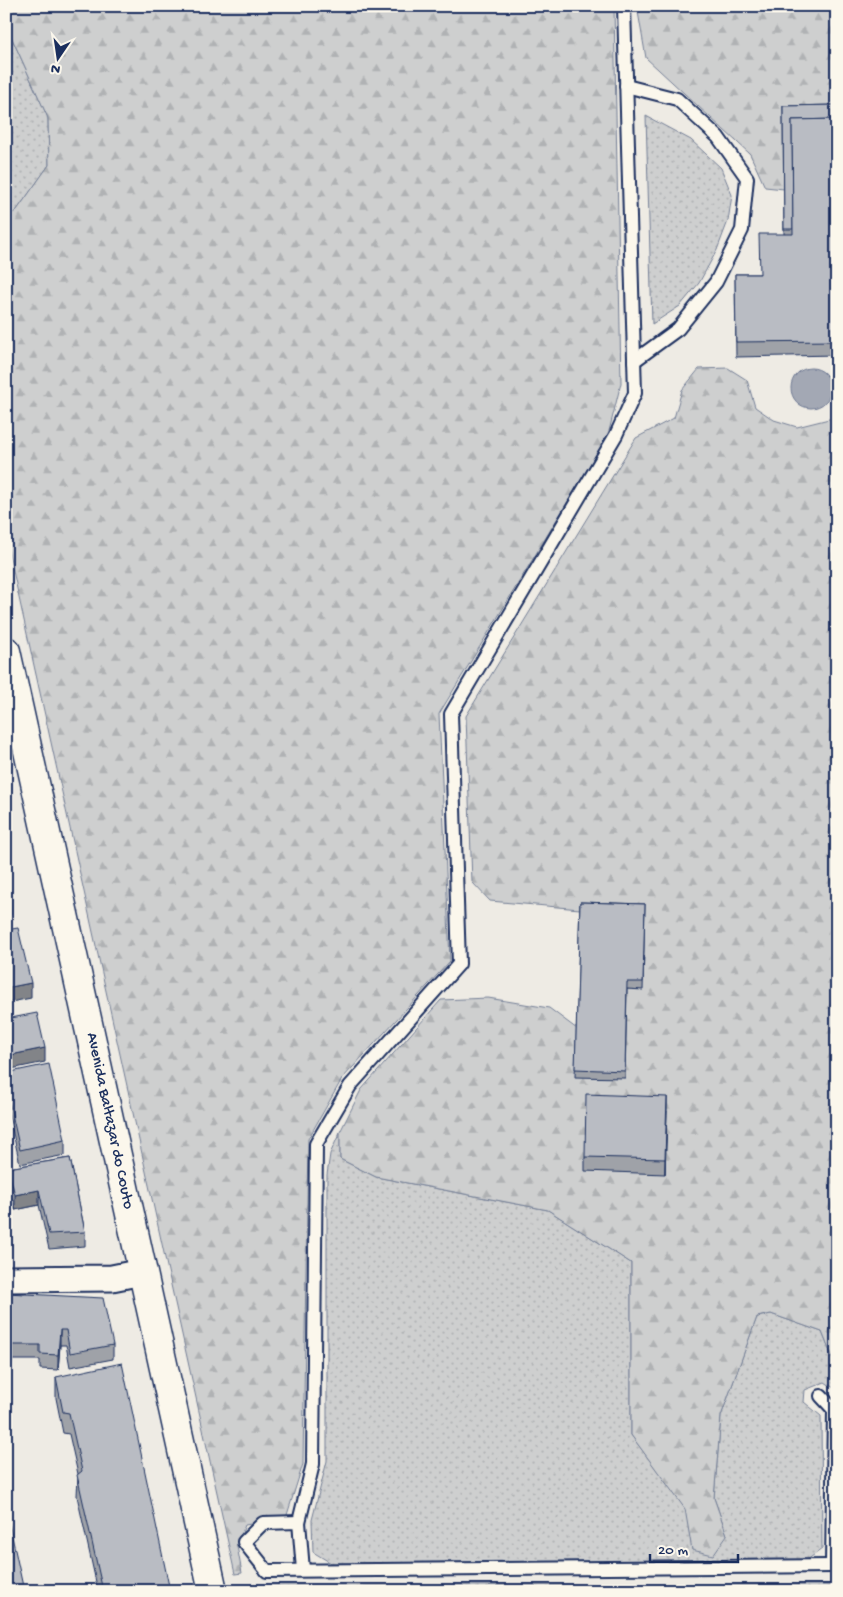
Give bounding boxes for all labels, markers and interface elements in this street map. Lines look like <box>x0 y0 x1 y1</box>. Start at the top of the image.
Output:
north arrow <box>32 32 82 82</box>
text: N <box>49 59 62 78</box>
street label: Avenida Baltazar do Couto <box>81 1031 137 1211</box>
scale bar <box>650 1532 738 1564</box>
text: 20 m <box>658 1542 688 1560</box>

